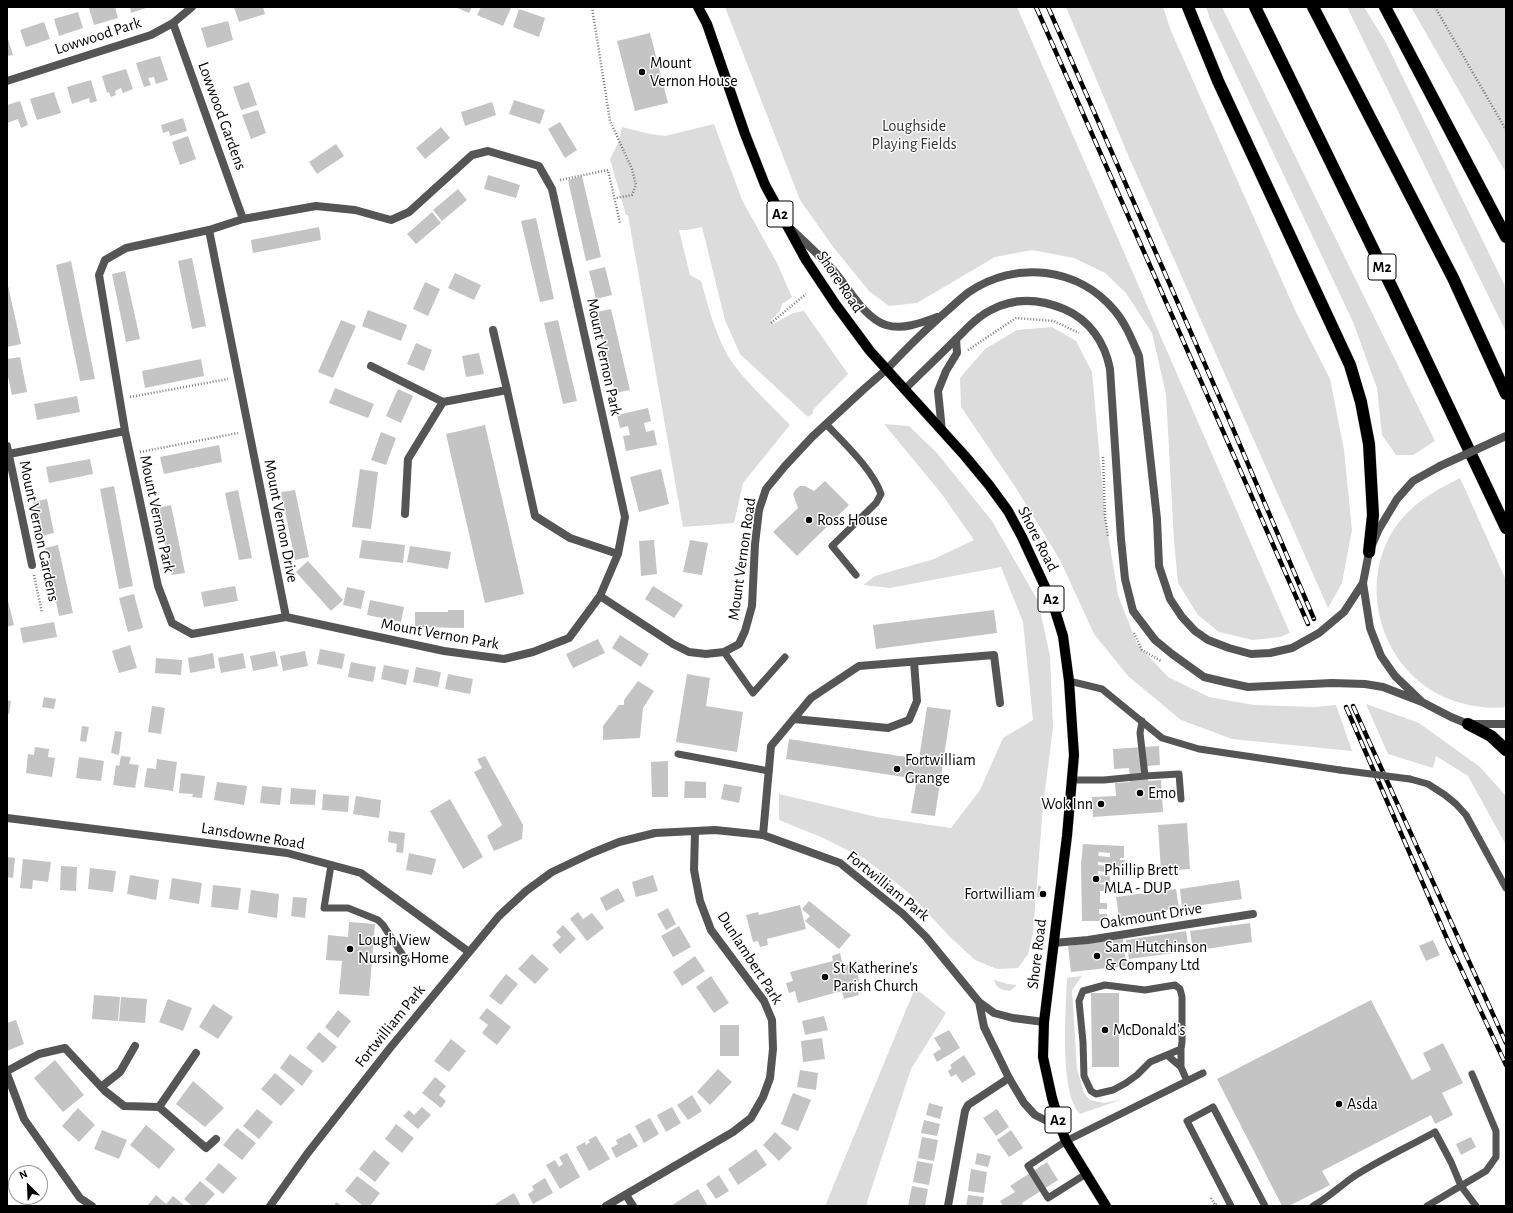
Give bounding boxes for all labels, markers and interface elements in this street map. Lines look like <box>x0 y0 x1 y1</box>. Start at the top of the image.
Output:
street label: Lowwood Park <box>52 13 144 59</box>
place label: Mount Vernon House <box>650 53 738 91</box>
street label: Lowwood Gardens <box>194 59 250 173</box>
marker: Mount Vernon House <box>637 67 647 77</box>
park label: Loughside Playing Fields <box>871 116 957 154</box>
road number: A2 <box>767 201 793 227</box>
street label: Shore Road <box>812 247 868 317</box>
road number: M2 <box>1368 254 1396 280</box>
street label: Mount Vernon Park <box>582 297 626 417</box>
street label: Mount Vernon Park <box>135 454 179 574</box>
street label: Mount Vernon Drive <box>260 458 302 584</box>
street label: Mount Vernon Gardens <box>15 459 63 603</box>
street label: Mount Vernon Road <box>724 496 760 622</box>
street label: Shore Road <box>1013 503 1063 575</box>
place label: Ross House <box>817 510 888 530</box>
marker: Ross House <box>804 515 814 525</box>
road number: A2 <box>1038 586 1064 612</box>
street label: Mount Vernon Park <box>379 614 501 654</box>
place label: Fortwilliam Grange <box>905 750 976 788</box>
marker: Fortwilliam Grange <box>892 764 902 774</box>
place label: Emo <box>1148 783 1176 803</box>
marker: Emo <box>1135 788 1145 798</box>
place label: Wok Inn <box>1041 794 1093 814</box>
marker: Wok Inn <box>1096 799 1106 809</box>
street label: Lansdowne Road <box>200 818 306 854</box>
street label: Fortwilliam Park <box>843 847 933 925</box>
place label: Phillip Brett MLA - DUP <box>1104 860 1178 898</box>
marker: Phillip Brett MLA - DUP <box>1091 874 1101 884</box>
place label: Fortwilliam <box>964 884 1035 904</box>
marker: Fortwilliam <box>1038 889 1048 899</box>
street label: Oakmount Drive <box>1099 898 1203 934</box>
street label: Dunlambert Park <box>713 908 787 1008</box>
street label: Shore Road <box>1023 918 1051 990</box>
place label: Lough View Nursing Home <box>358 930 449 968</box>
place label: Sam Hutchinson & Company Ltd <box>1105 937 1207 975</box>
marker: Lough View Nursing Home <box>345 944 355 954</box>
marker: Sam Hutchinson & Company Ltd <box>1092 951 1102 961</box>
place label: St Katherine's Parish Church <box>833 958 918 996</box>
marker: St Katherine's Parish Church <box>820 972 830 982</box>
street label: Fortwilliam Park <box>351 981 429 1071</box>
place label: McDonald's <box>1113 1020 1185 1040</box>
marker: McDonald's <box>1100 1025 1110 1035</box>
place label: Asda <box>1347 1094 1378 1114</box>
marker: Asda <box>1334 1099 1344 1109</box>
road number: A2 <box>1045 1107 1071 1133</box>
north arrow <box>8 1165 48 1205</box>
text: N <box>18 1168 29 1181</box>

